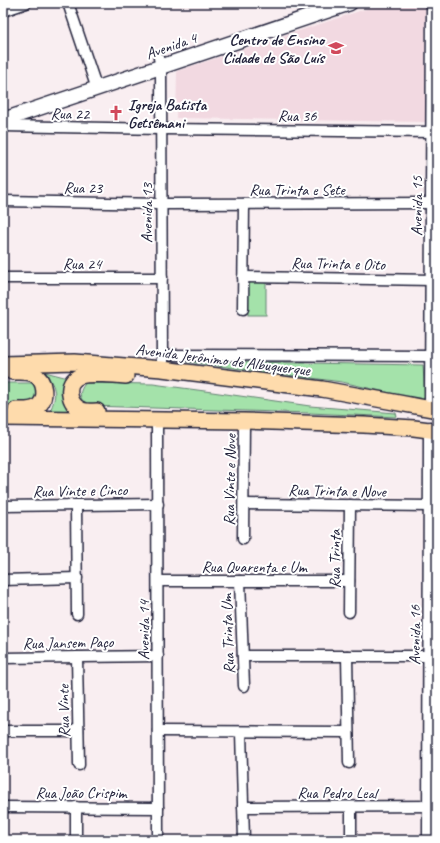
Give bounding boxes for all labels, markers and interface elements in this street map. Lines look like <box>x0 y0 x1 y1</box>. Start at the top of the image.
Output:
street label: Avenida 4 <box>143 27 201 64</box>
place label: Centro de Ensino Cidade de São Luís <box>223 30 326 68</box>
school or university icon: Centro de Ensino Cidade de São Luís <box>327 39 345 57</box>
place label: Igreja Batista Getsêmani <box>128 95 208 133</box>
street label: Rua 22 <box>50 104 91 124</box>
church icon: Igreja Batista Getsêmani <box>107 104 125 122</box>
street label: Rua 36 <box>278 106 317 126</box>
street label: Avenida 15 <box>407 175 427 236</box>
street label: Rua 23 <box>63 178 104 198</box>
street label: Rua Trinta e Sete <box>249 180 347 200</box>
street label: Avenida 13 <box>137 181 157 243</box>
street label: Rua Trinta e Oito <box>291 253 386 275</box>
street label: Rua 24 <box>63 254 103 274</box>
street label: Avenida Jerônimo de Albuquerque <box>135 339 313 381</box>
street label: Rua Vinte e Nove <box>219 432 241 526</box>
street label: Rua Vinte e Cinco <box>32 480 129 502</box>
street label: Rua Trinta e Nove <box>288 480 388 502</box>
street label: Rua Trinta <box>325 528 345 589</box>
street label: Rua Quarenta e Um <box>201 557 309 577</box>
street label: Rua Trinta Um <box>217 592 239 674</box>
street label: Avenida 14 <box>134 598 154 660</box>
street label: Avenida 16 <box>405 604 425 665</box>
street label: Rua Jansem Paço <box>22 632 115 654</box>
street label: Rua Vinte <box>54 683 74 738</box>
street label: Rua João Crispim <box>35 783 129 803</box>
street label: Rua Pedro Leal <box>297 783 380 803</box>

